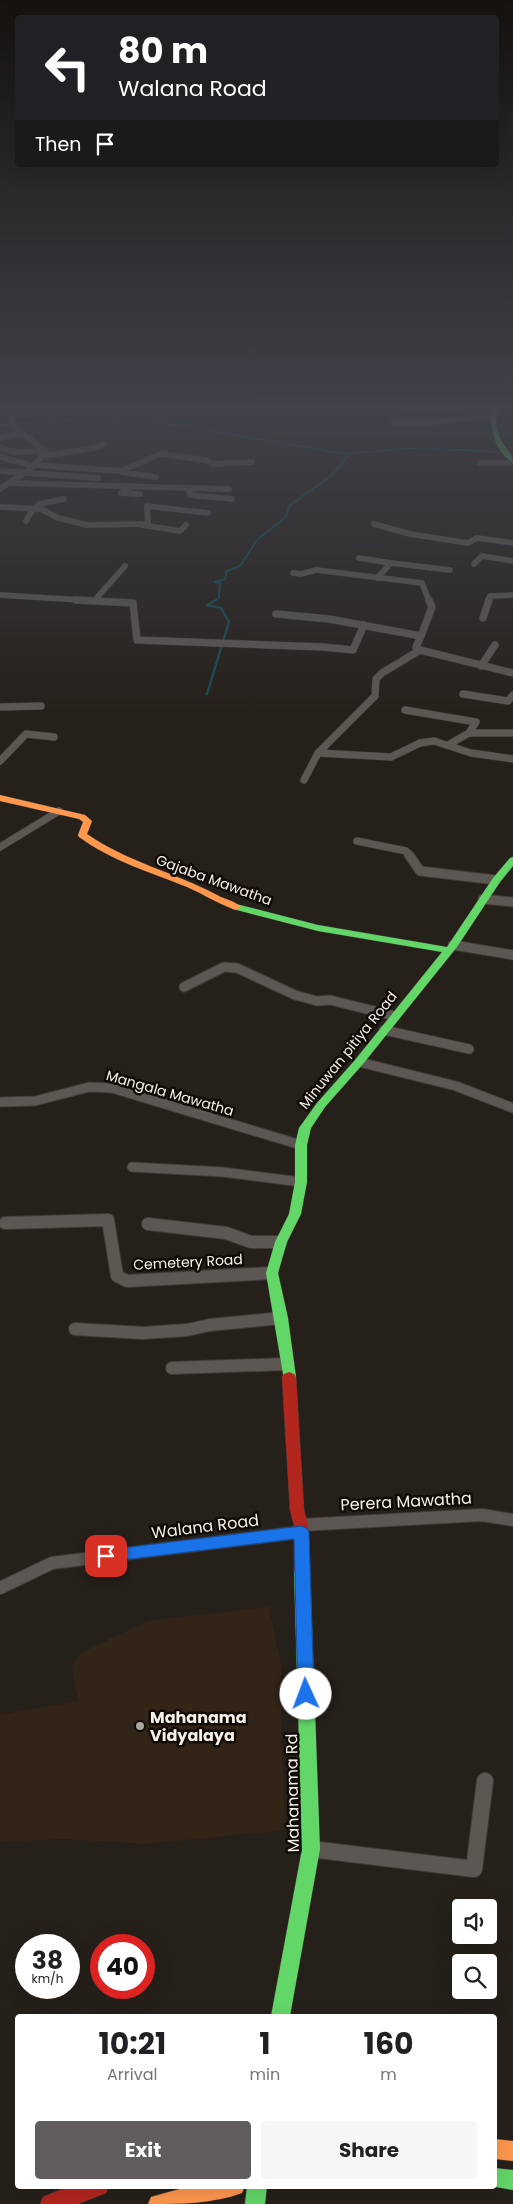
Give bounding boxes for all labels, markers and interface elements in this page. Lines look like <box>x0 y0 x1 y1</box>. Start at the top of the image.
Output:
text: 80 m <box>118 26 208 75</box>
icon: left <box>35 35 100 100</box>
text: Walana Road <box>118 73 267 104</box>
icon: arrive <box>91 130 119 158</box>
text: Then <box>35 131 81 158</box>
street label: Gajaba Mawatha <box>153 850 275 910</box>
street label: Minuwan pitiya Road <box>294 987 402 1113</box>
street label: Mangala Mawatha <box>104 1065 236 1121</box>
street label: Cemetery Road <box>133 1249 243 1275</box>
street label: Perera Mawatha <box>340 1487 472 1516</box>
street label: Walana Road <box>150 1508 260 1544</box>
pin <box>85 1535 127 1577</box>
icon: arrive <box>92 1542 120 1570</box>
position arrow <box>279 1667 331 1719</box>
place label: Mahanama Vidyalaya <box>150 1706 247 1747</box>
marker: Mahanama Vidyalaya <box>134 1720 146 1732</box>
street label: Mahanama Rd <box>280 1733 305 1853</box>
map controls <box>452 1899 497 1999</box>
button: sound <box>452 1899 497 1944</box>
speed limit sign: 40 <box>90 1934 155 1999</box>
text: 38 <box>32 1943 63 1978</box>
button: search <box>452 1954 497 1999</box>
text: km/h <box>32 1970 63 1987</box>
text: 10:21 <box>98 2022 166 2065</box>
text: 1 <box>259 2022 271 2065</box>
text: 160 <box>364 2022 414 2065</box>
text: Arrival <box>107 2063 157 2086</box>
text: min <box>250 2063 280 2086</box>
text: m <box>380 2063 397 2086</box>
button: Exit <box>35 2121 251 2179</box>
button: Share <box>261 2121 477 2179</box>

